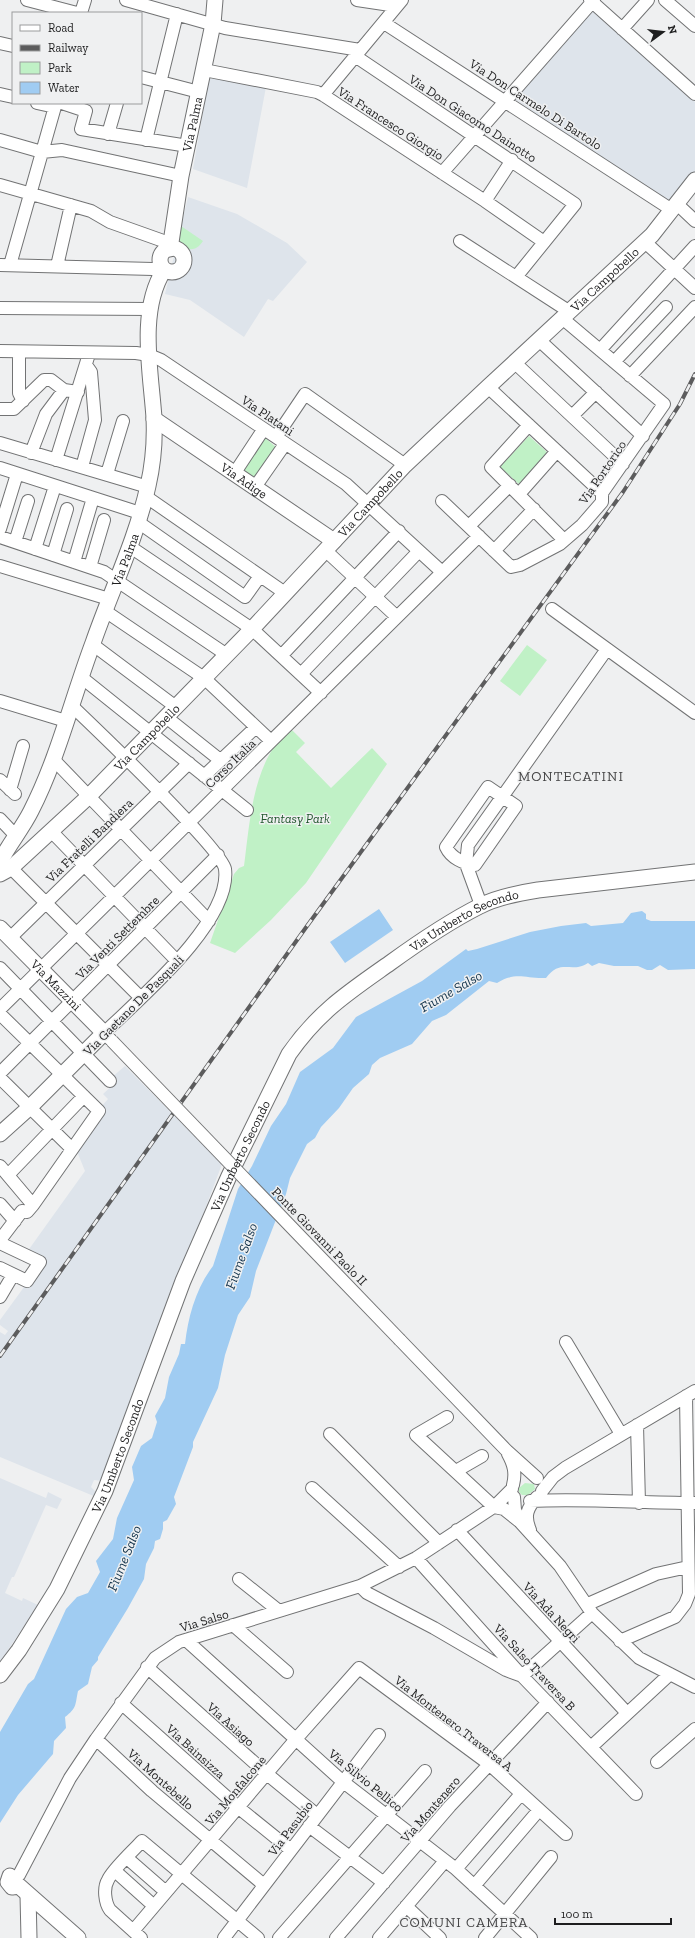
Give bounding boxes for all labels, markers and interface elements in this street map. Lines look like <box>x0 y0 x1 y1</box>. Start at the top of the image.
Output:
legend <box>12 12 142 104</box>
north arrow <box>643 12 683 52</box>
text: Road <box>48 21 74 35</box>
text: N <box>665 24 680 36</box>
text: Railway <box>48 41 89 55</box>
street label: Via Don Carmelo Di Bartolo <box>466 55 605 153</box>
text: Park <box>48 61 73 75</box>
street label: Via Don Giacomo Dainotto <box>405 71 540 166</box>
text: Water <box>48 81 80 95</box>
street label: Via Francesco Giorgio <box>334 83 447 163</box>
street label: Via Palma <box>179 95 206 154</box>
street label: Via Campobello <box>567 244 642 315</box>
street label: Via Platani <box>238 392 297 439</box>
street label: Via Portorico <box>575 437 629 508</box>
street label: Via Adige <box>217 459 270 502</box>
street label: Via Campobello <box>334 466 406 541</box>
street label: Via Palma <box>108 531 142 590</box>
street label: Via Campobello <box>110 701 183 775</box>
street label: Corso Italia <box>202 735 259 791</box>
district label: MONTECATINI <box>518 768 624 785</box>
street label: Via Fratelli Bandiera <box>42 795 136 886</box>
park label: Fantasy Park <box>260 811 330 826</box>
street label: Via Umberto Secondo <box>406 887 520 955</box>
street label: Via Venti Settembre <box>72 893 162 983</box>
street label: Via Gaetano De Pasquali <box>79 952 187 1059</box>
street label: Via Mazzini <box>27 956 85 1014</box>
water label: Fiume Salso <box>417 967 486 1016</box>
street label: Via Umberto Secondo <box>207 1098 273 1215</box>
street label: Ponte Giovanni Paolo II <box>269 1184 370 1288</box>
water label: Fiume Salso <box>222 1221 261 1292</box>
street label: Via Umberto Secondo <box>88 1396 147 1516</box>
water label: Fiume Salso <box>104 1523 145 1593</box>
street label: Via Ada Negri <box>519 1578 584 1646</box>
street label: Via Salso <box>177 1606 231 1635</box>
street label: Via Salso Traversa B <box>490 1620 579 1714</box>
street label: Via Montenero Traversa A <box>391 1672 516 1775</box>
street label: Via Asiago <box>203 1699 258 1750</box>
street label: Via Bainsizza <box>162 1720 229 1782</box>
street label: Via Montebello <box>124 1745 197 1813</box>
street label: Via Silvio Pellico <box>325 1745 406 1815</box>
street label: Via Monfalcone <box>201 1752 269 1829</box>
street label: Via Montenero <box>397 1773 463 1846</box>
street label: Via Pasubio <box>264 1798 316 1860</box>
scale bar <box>555 1900 671 1926</box>
text: 100 m <box>561 1907 593 1921</box>
district label: COMUNI CAMERA <box>400 1914 528 1931</box>

